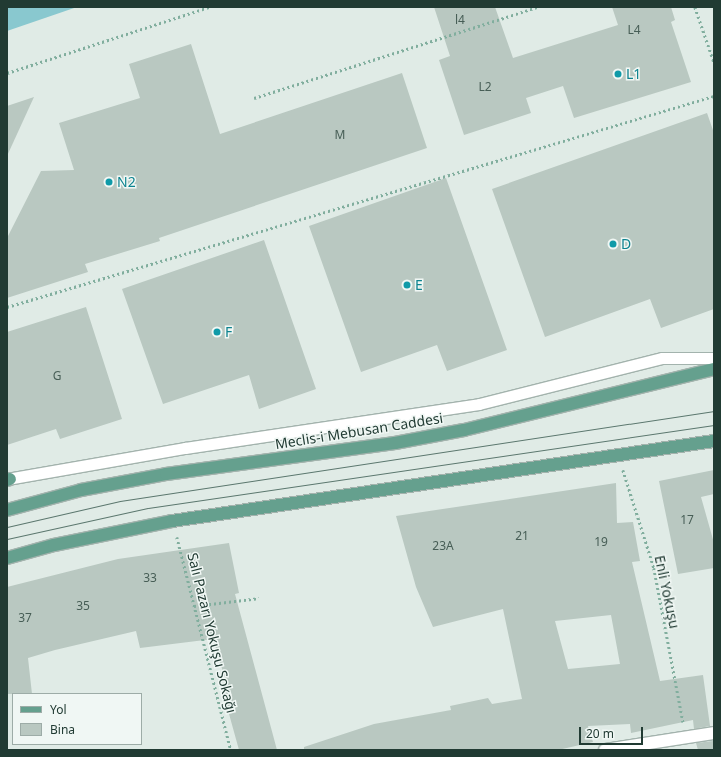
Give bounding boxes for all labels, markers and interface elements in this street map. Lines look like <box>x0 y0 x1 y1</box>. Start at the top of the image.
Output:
house number: l4 <box>455 13 465 27</box>
house number: L4 <box>627 23 641 37</box>
place label: L1 <box>626 66 641 82</box>
marker: L1 <box>613 69 623 79</box>
house number: L2 <box>478 80 492 94</box>
house number: M <box>335 128 345 142</box>
place label: N2 <box>117 174 136 190</box>
marker: N2 <box>104 177 114 187</box>
place label: D <box>621 236 631 252</box>
marker: D <box>608 239 618 249</box>
place label: E <box>415 277 423 293</box>
marker: E <box>402 280 412 290</box>
place label: F <box>225 324 232 340</box>
marker: F <box>212 327 222 337</box>
house number: G <box>53 369 61 383</box>
street label: Meclis-i Mebusan Caddesi <box>274 409 444 453</box>
house number: 17 <box>680 513 694 527</box>
house number: 21 <box>515 529 529 543</box>
house number: 19 <box>594 535 608 549</box>
house number: 23A <box>432 539 454 553</box>
street label: Salı Pazarı Yokuşu Sokağı <box>184 551 240 715</box>
street label: Enli Yokuşu <box>651 554 683 630</box>
house number: 33 <box>143 571 157 585</box>
house number: 35 <box>76 599 90 613</box>
house number: 37 <box>18 611 32 625</box>
legend <box>12 693 142 745</box>
text: Yol <box>50 701 67 718</box>
scale bar <box>581 719 645 745</box>
text: Bina <box>50 721 75 738</box>
text: 20 m <box>586 725 614 742</box>

